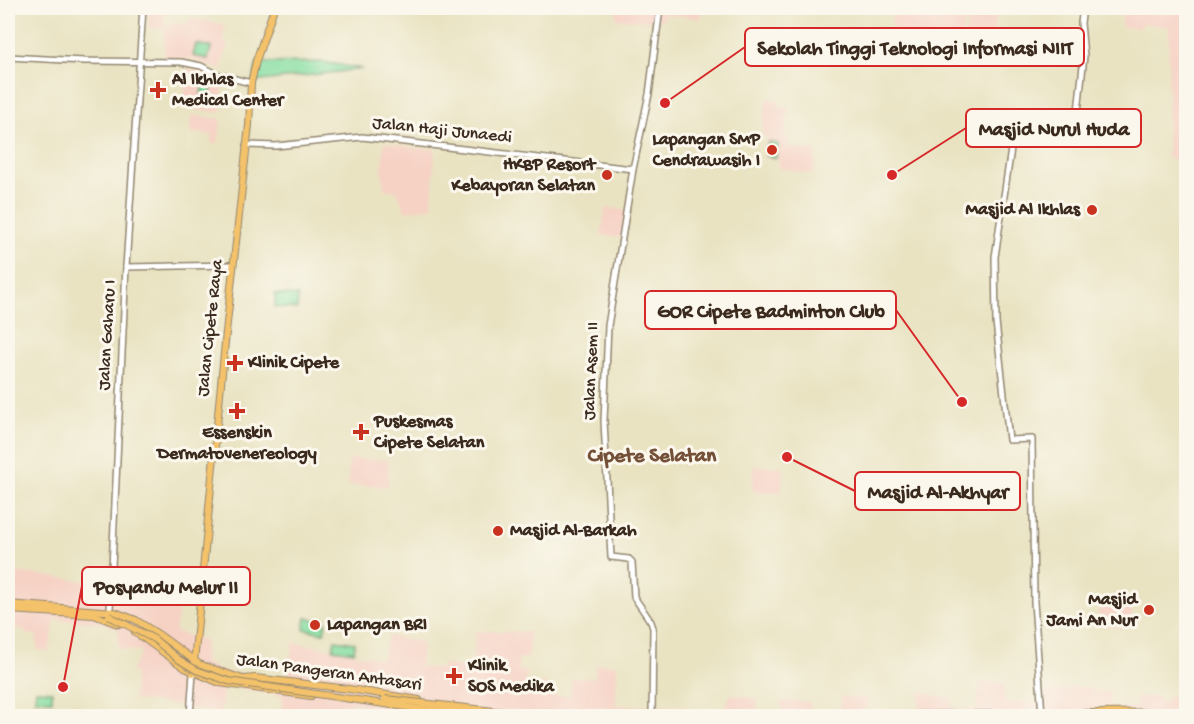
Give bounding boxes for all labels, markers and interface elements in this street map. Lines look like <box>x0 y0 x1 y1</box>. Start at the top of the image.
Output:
callout: Sekolah Tinggi Teknologi Informasi NIIT <box>745 28 1084 66</box>
text: Sekolah Tinggi Teknologi Informasi NIIT <box>757 39 1074 62</box>
place label: Al Ikhlas Medical Center <box>171 70 286 112</box>
marker: Al Ikhlas Medical Center <box>149 81 167 99</box>
callout: Masjid Nurul Huda <box>966 109 1141 147</box>
street label: Jalan Haji Junaedi <box>371 113 513 149</box>
text: Masjid Nurul Huda <box>979 120 1130 143</box>
place label: Lapangan SMP Cendrawasih I <box>652 130 761 172</box>
marker: Lapangan SMP Cendrawasih I <box>765 143 779 157</box>
place label: HKBP Resort Kebayoran Selatan <box>450 155 597 197</box>
marker: HKBP Resort Kebayoran Selatan <box>600 168 614 182</box>
place label: Masjid Al Ikhlas <box>965 200 1081 221</box>
marker: Masjid Al Ikhlas <box>1085 203 1099 217</box>
street label: Jalan Cipete Raya <box>193 258 229 397</box>
street label: Jalan Gaharu I <box>95 279 121 391</box>
callout: GOR Cipete Badminton Club <box>645 291 896 329</box>
text: GOR Cipete Badminton Club <box>657 302 885 325</box>
street label: Jalan Asem II <box>580 321 604 421</box>
place label: Klinik Cipete <box>247 353 340 374</box>
marker: Klinik Cipete <box>226 354 244 372</box>
marker: Essenskin Dermatovenereology <box>228 402 246 420</box>
place label: Puskesmas Cipete Selatan <box>373 412 485 454</box>
place label: Essenskin Dermatovenereology <box>155 423 317 465</box>
marker: Puskesmas Cipete Selatan <box>352 423 370 441</box>
district label: Cipete Selatan <box>587 445 717 470</box>
callout: Masjid Al-Akhyar <box>855 472 1020 510</box>
text: Masjid Al-Akhyar <box>868 483 1010 506</box>
place label: Masjid Al-Barkah <box>510 521 637 542</box>
marker: Masjid Al-Barkah <box>491 524 505 538</box>
callout: Posyandu Melur II <box>82 567 250 605</box>
text: Posyandu Melur II <box>93 578 238 601</box>
place label: Masjid Jami An Nur <box>1046 590 1140 632</box>
marker: Masjid Jami An Nur <box>1142 603 1156 617</box>
place label: Lapangan BRI <box>327 615 427 636</box>
marker: Lapangan BRI <box>308 618 322 632</box>
street label: Jalan Pangeran Antasari <box>235 650 423 696</box>
place label: Klinik SOS Medika <box>467 656 555 698</box>
marker: Klinik SOS Medika <box>445 667 463 685</box>

